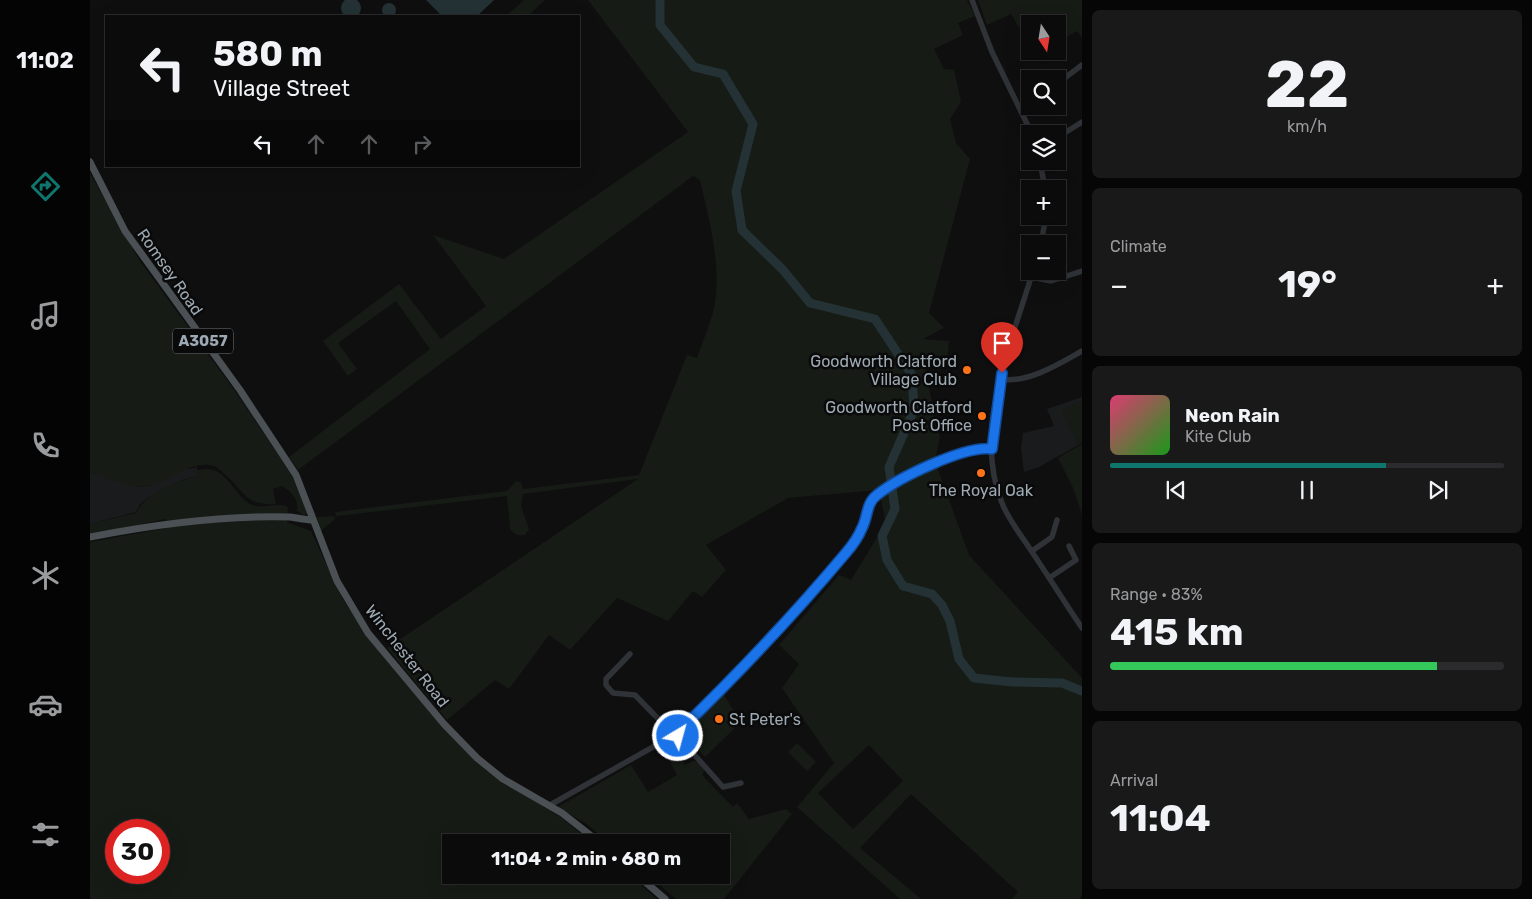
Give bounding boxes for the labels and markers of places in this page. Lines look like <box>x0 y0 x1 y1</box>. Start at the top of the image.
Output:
pin <box>981 322 1023 373</box>
place label: Goodworth Clatford Village Club <box>810 352 957 389</box>
marker: Goodworth Clatford Village Club <box>961 364 973 376</box>
place label: Goodworth Clatford Post Office <box>825 398 972 435</box>
marker: Goodworth Clatford Post Office <box>976 410 988 422</box>
marker: The Royal Oak <box>975 467 987 479</box>
place label: The Royal Oak <box>929 481 1034 500</box>
place label: St Peter's <box>729 710 801 729</box>
marker: St Peter's <box>713 713 725 725</box>

